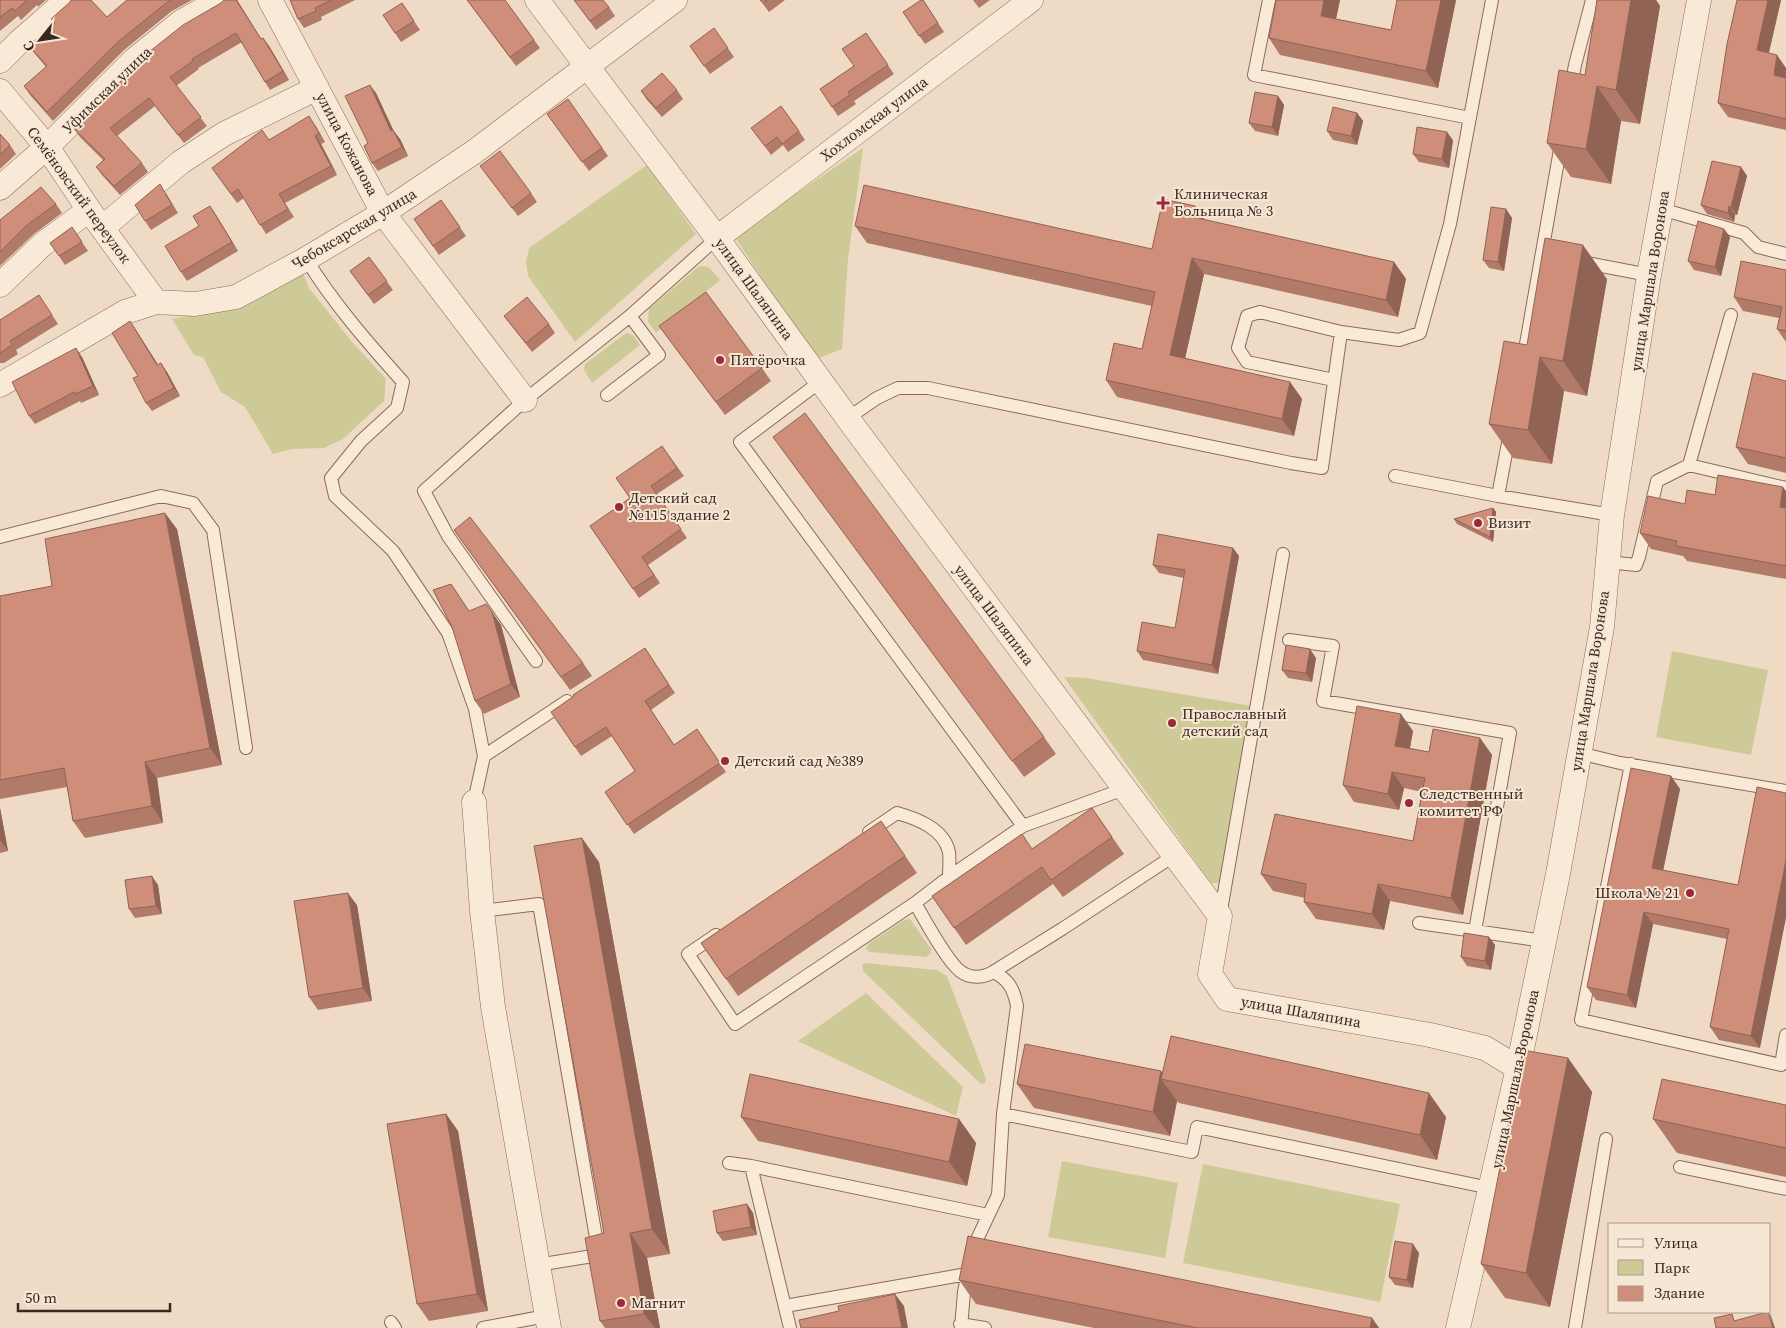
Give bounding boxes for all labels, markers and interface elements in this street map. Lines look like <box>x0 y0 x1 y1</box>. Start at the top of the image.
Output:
north arrow <box>15 15 65 65</box>
text: С <box>18 37 40 55</box>
street label: Уфимская улица <box>57 41 156 138</box>
street label: Хохломская улица <box>816 71 932 166</box>
street label: улица Кожанова <box>311 88 384 200</box>
street label: Семёновский переулок <box>23 122 137 268</box>
street label: Чебоксарская улица <box>287 183 420 274</box>
place label: Клиническая Больница № 3 <box>1174 183 1273 221</box>
street label: улица Маршала Воронова <box>1625 189 1674 373</box>
marker: Клиническая Больница № 3 <box>1156 196 1170 210</box>
street label: улица Шаляпина <box>710 233 799 344</box>
place label: Пятёрочка <box>730 349 806 370</box>
marker: Пятёрочка <box>714 354 726 366</box>
place label: Детский сад №115 здание 2 <box>628 487 730 525</box>
marker: Детский сад №115 здание 2 <box>613 501 625 513</box>
place label: Визит <box>1488 512 1531 533</box>
marker: Визит <box>1472 517 1484 529</box>
street label: улица Шаляпина <box>949 560 1040 670</box>
street label: улица Маршала Воронова <box>1565 589 1614 773</box>
place label: Православный детский сад <box>1182 703 1287 741</box>
marker: Православный детский сад <box>1166 717 1178 729</box>
place label: Детский сад №389 <box>735 750 864 771</box>
marker: Детский сад №389 <box>719 755 731 767</box>
place label: Следственный комитет РФ <box>1419 783 1524 821</box>
marker: Следственный комитет РФ <box>1403 797 1415 809</box>
place label: Школа № 21 <box>1595 882 1680 903</box>
marker: Школа № 21 <box>1684 887 1696 899</box>
street label: улица Маршала Воронова <box>1485 987 1544 1170</box>
street label: улица Шаляпина <box>1239 991 1363 1032</box>
legend <box>1608 1223 1771 1313</box>
text: Улица <box>1654 1232 1698 1253</box>
text: Парк <box>1654 1257 1690 1278</box>
scale bar <box>18 1280 170 1312</box>
text: Здание <box>1654 1282 1705 1303</box>
text: 50 m <box>25 1287 57 1308</box>
place label: Магнит <box>631 1292 686 1313</box>
marker: Магнит <box>615 1297 627 1309</box>

